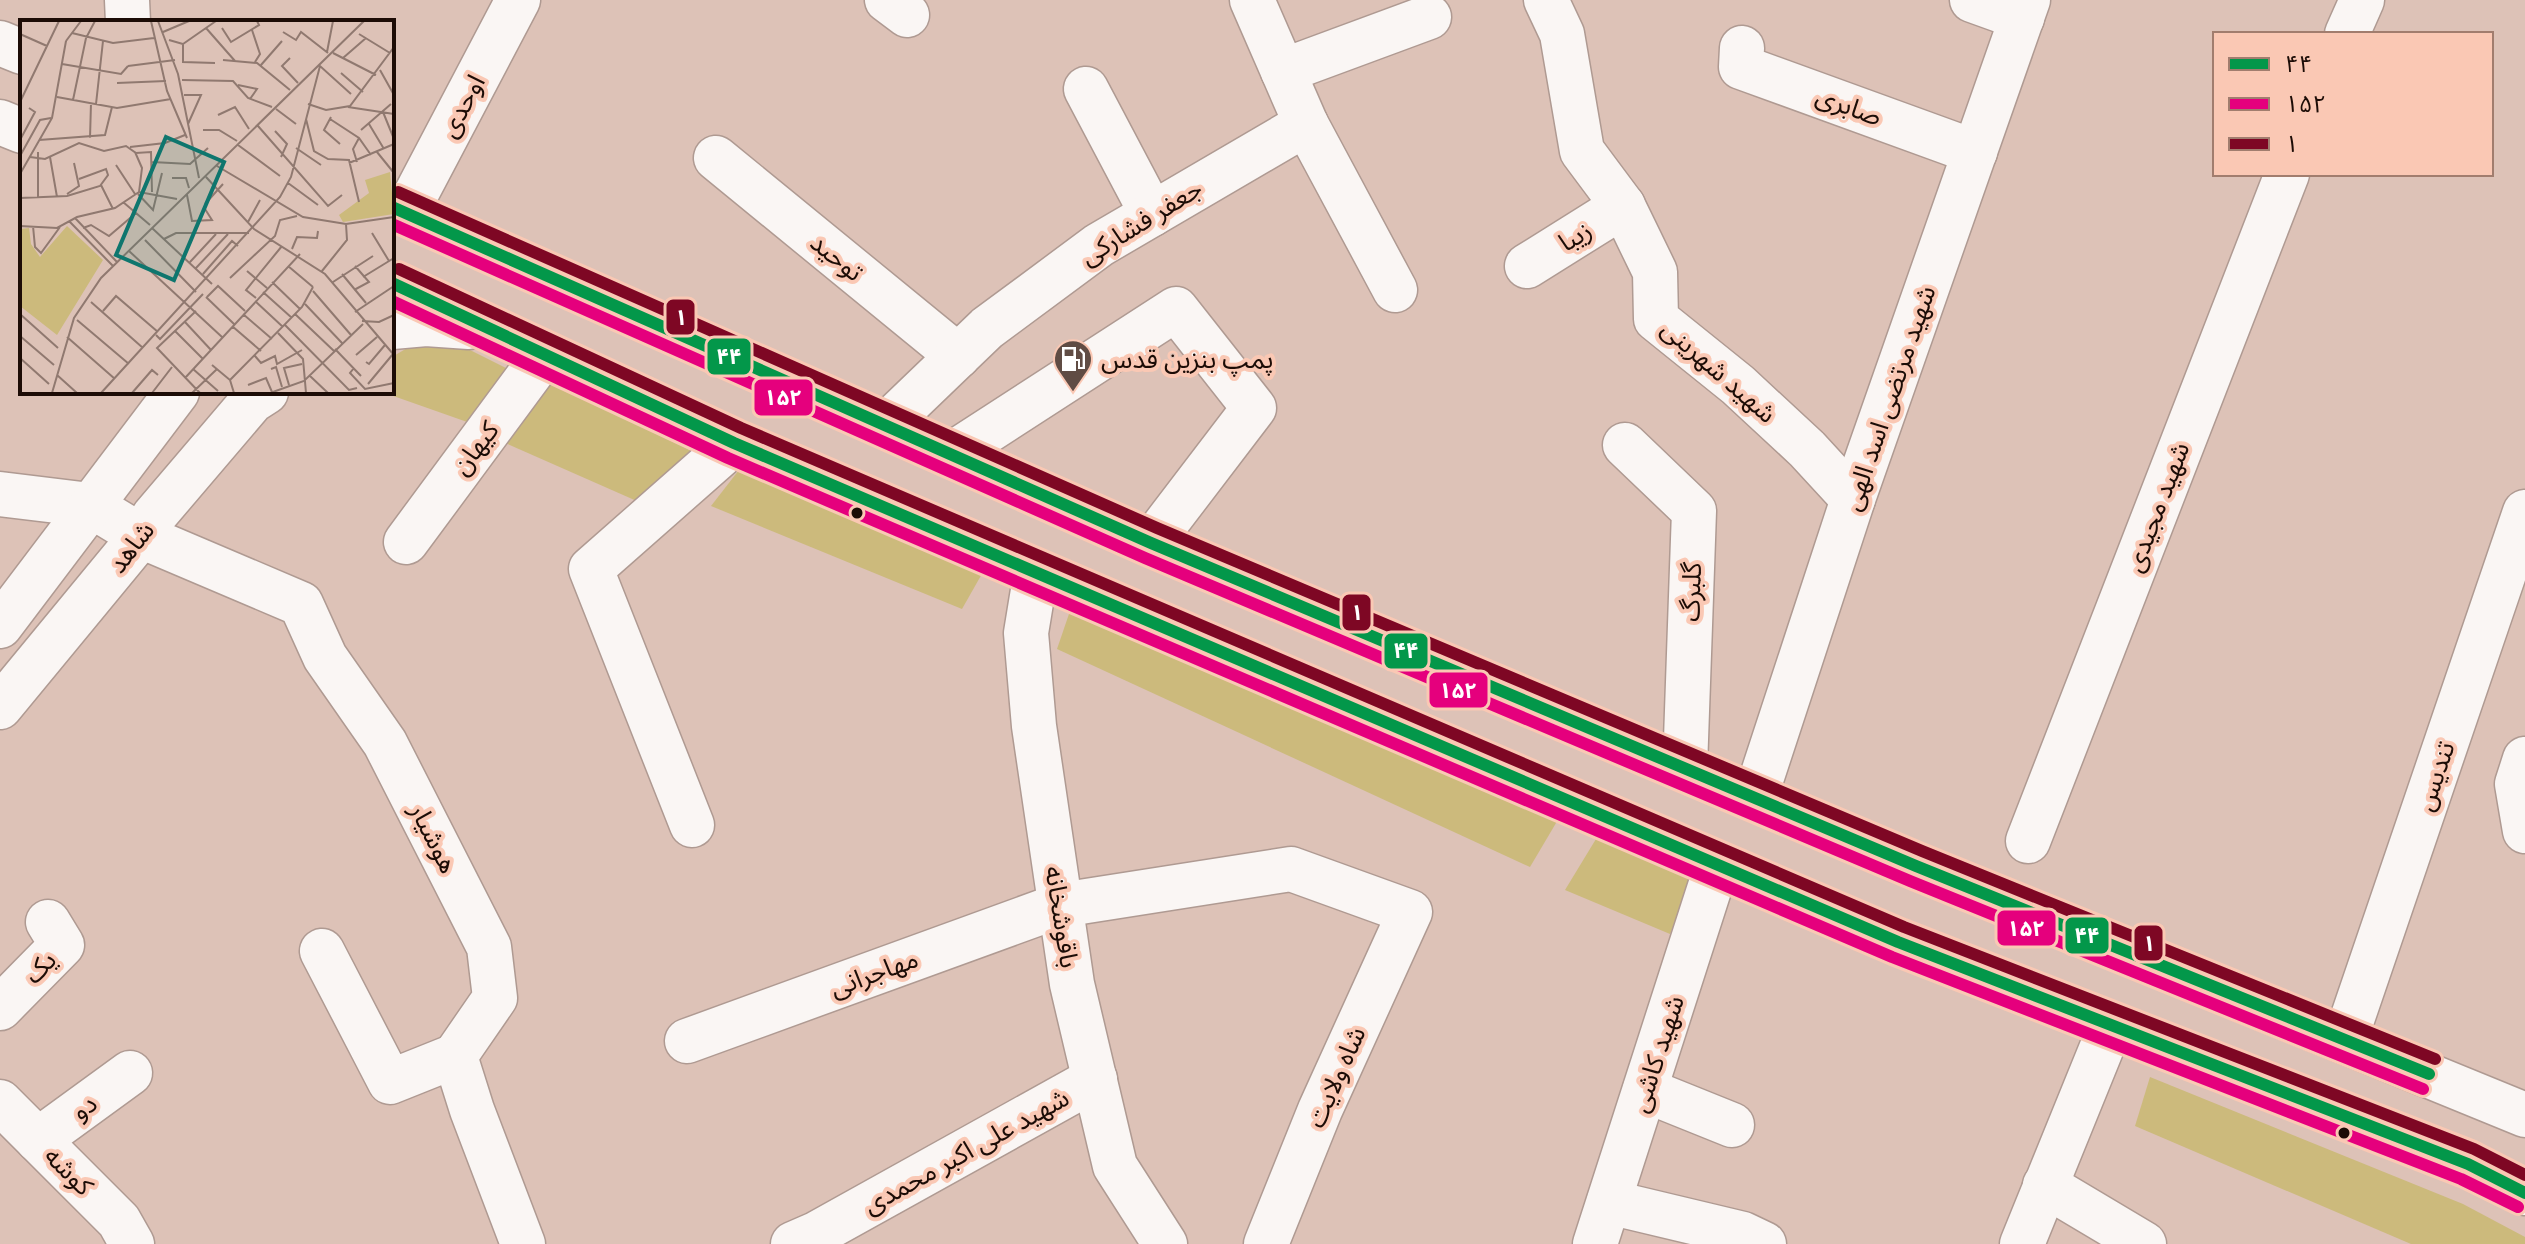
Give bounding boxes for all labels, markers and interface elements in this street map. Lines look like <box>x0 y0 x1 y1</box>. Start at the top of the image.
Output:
inset map <box>20 20 394 394</box>
legend <box>2213 32 2493 176</box>
text: ۴۴ <box>2285 47 2312 79</box>
street label: اوحدی <box>430 68 492 143</box>
street label: صابری <box>1812 77 1887 133</box>
text: ۱۵۲ <box>2285 87 2326 119</box>
text: ۱ <box>2285 127 2299 159</box>
street label: جعفر فشارکی <box>1073 170 1208 272</box>
street label: زیبا <box>1551 212 1597 258</box>
street label: توحید <box>804 224 871 288</box>
street label: شهید مرتضی اسد الهی <box>1834 281 1943 515</box>
line badge: ۱ <box>665 298 696 336</box>
text: ۱ <box>675 302 687 331</box>
street label: شهید شهرینی <box>1655 311 1784 430</box>
line badge: ۴۴ <box>706 337 752 376</box>
fuel station icon: پمپ بنزین قدس <box>1052 338 1094 393</box>
text: ۴۴ <box>716 341 742 370</box>
place label: پمپ بنزین قدس <box>1101 341 1274 377</box>
line badge: ۱۵۲ <box>753 378 814 417</box>
text: ۱۵۲ <box>764 382 802 411</box>
street label: کیهان <box>443 413 506 481</box>
street label: شهید مجیدی <box>2116 437 2196 577</box>
unlabelled marker <box>849 505 865 521</box>
street label: شاهد <box>99 514 161 579</box>
street label: گلبرگ <box>1672 561 1708 622</box>
line badge: ۱ <box>1341 593 1372 632</box>
text: ۱ <box>1351 597 1363 626</box>
line badge: ۴۴ <box>1383 632 1429 670</box>
text: ۴۴ <box>1393 635 1419 664</box>
line badge: ۱۵۲ <box>1428 671 1489 709</box>
text: ۱۵۲ <box>1439 675 1477 704</box>
street label: تندیس <box>2406 736 2462 815</box>
street label: هوشیار <box>402 796 467 878</box>
street label: باقوشخانه <box>1038 864 1088 970</box>
line badge: ۱۵۲ <box>1996 909 2057 947</box>
text: ۱۵۲ <box>2007 913 2045 942</box>
line badge: ۴۴ <box>2064 916 2110 955</box>
text: ۴۴ <box>2074 920 2100 949</box>
line badge: ۱ <box>2133 924 2164 962</box>
text: ۱ <box>2143 928 2155 957</box>
street label: مهاجرانی <box>825 940 923 1004</box>
street label: یک <box>16 943 63 990</box>
street label: شهید کاشی <box>1621 991 1691 1116</box>
street label: شاه ولایت <box>1298 1021 1372 1133</box>
street label: شهید علی اکبر محمدی <box>856 1079 1075 1221</box>
street label: دو <box>64 1085 103 1127</box>
unlabelled marker <box>2336 1125 2352 1141</box>
street label: کوشه <box>38 1138 102 1202</box>

